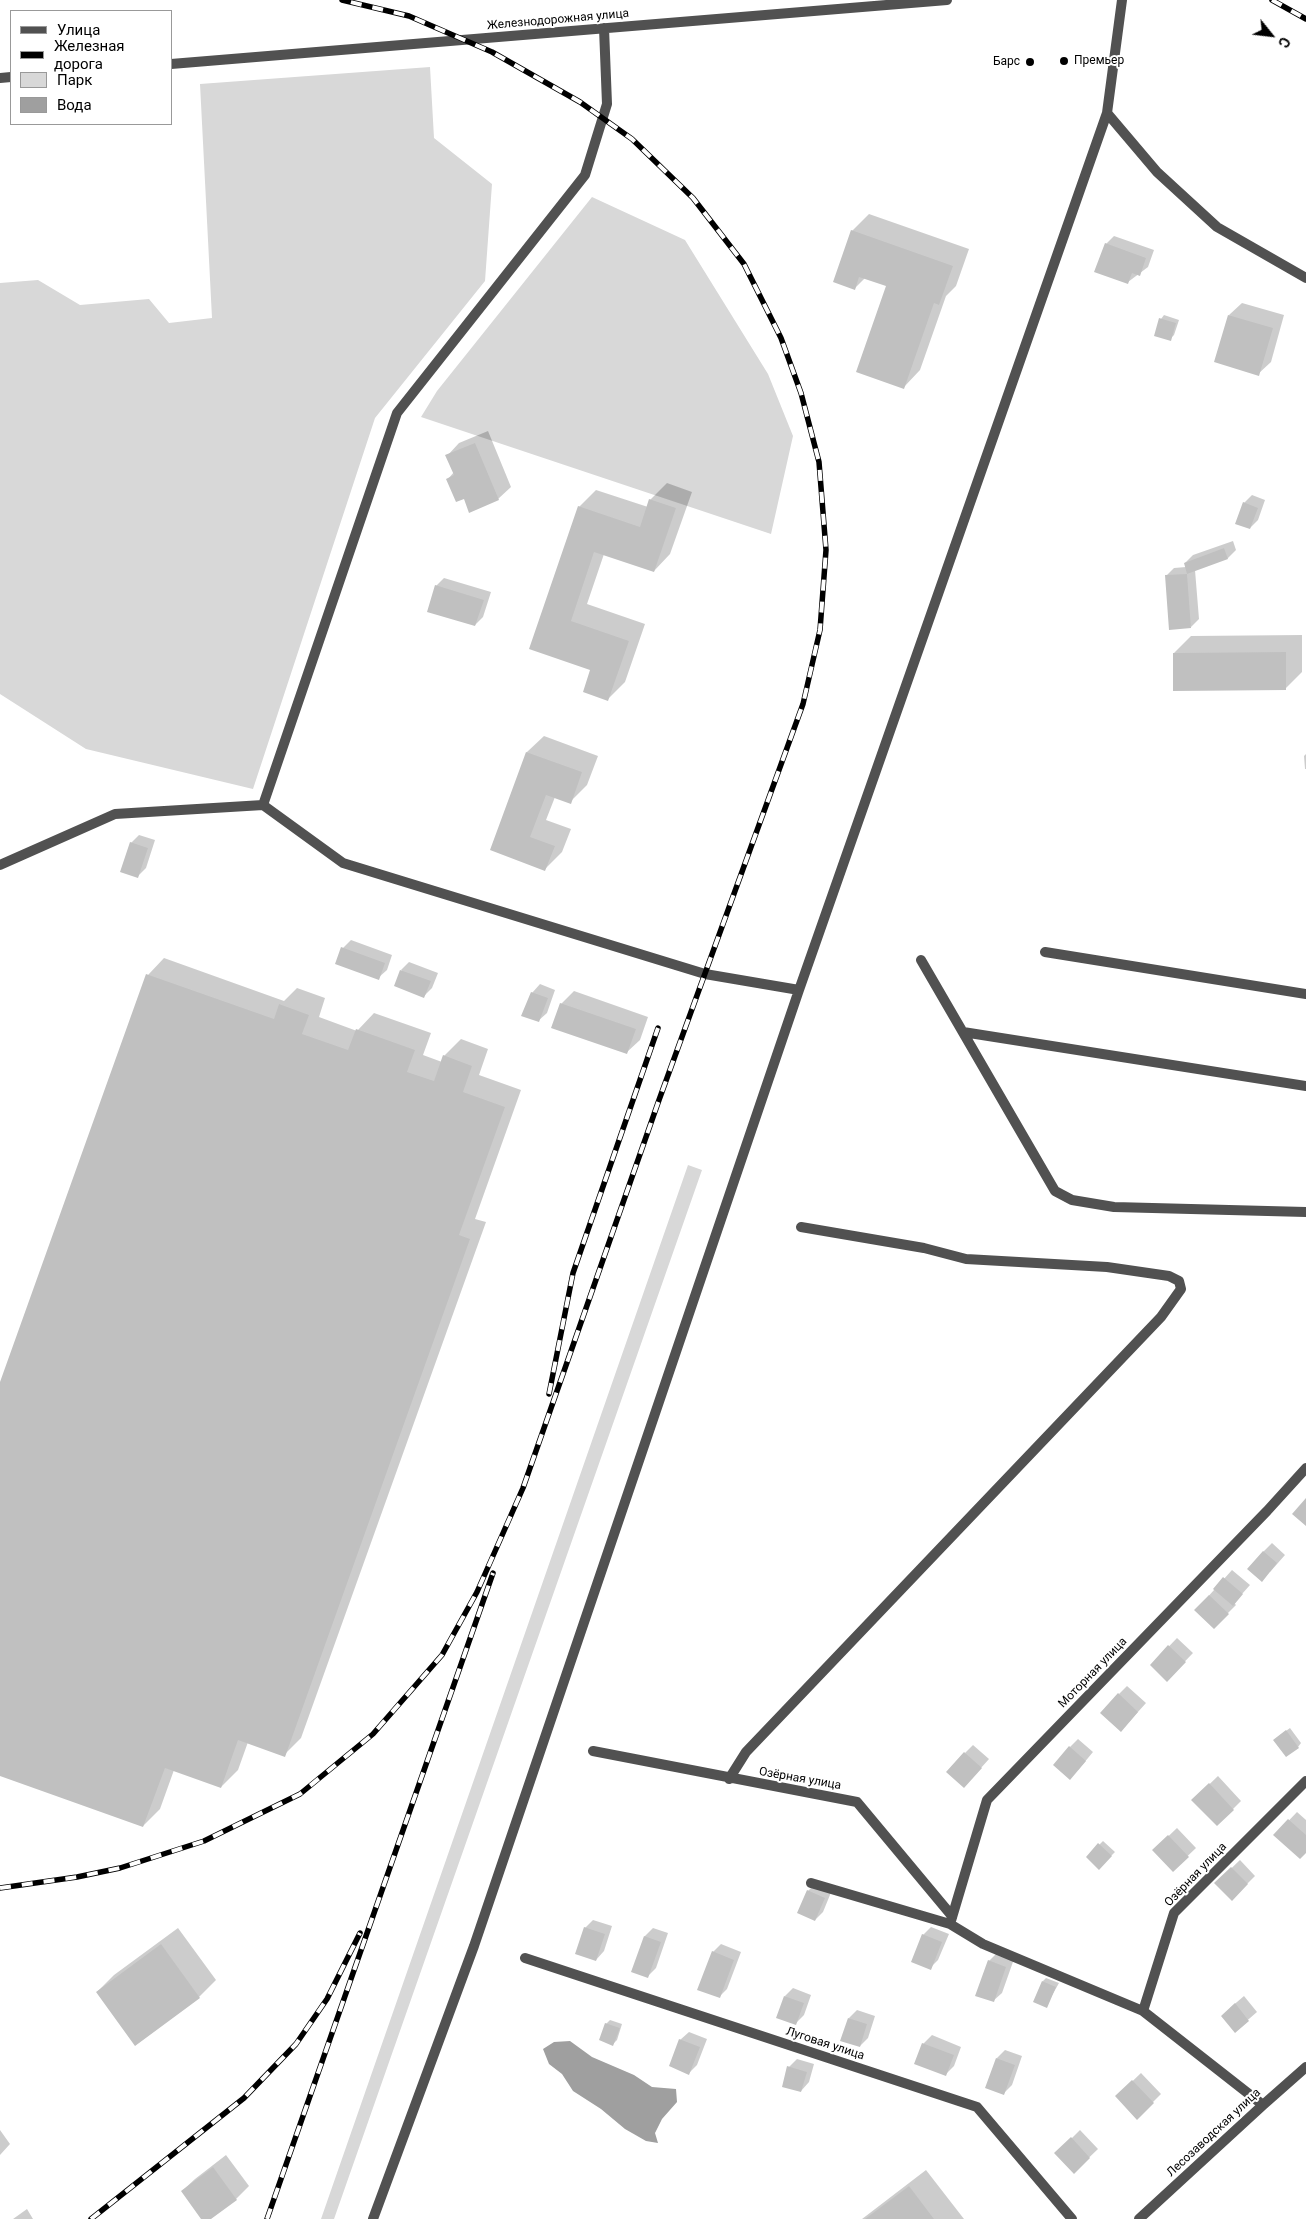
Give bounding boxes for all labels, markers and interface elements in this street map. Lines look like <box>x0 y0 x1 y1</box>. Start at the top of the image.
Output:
street label: Железнодорожная улица <box>486 7 630 33</box>
legend <box>10 10 172 125</box>
north arrow <box>1246 10 1296 60</box>
text: Улица <box>57 21 100 39</box>
text: С <box>1275 34 1293 50</box>
text: Железная дорога <box>54 37 125 73</box>
place label: Премьер <box>1074 54 1124 68</box>
place label: Барс <box>993 55 1020 69</box>
marker: Премьер <box>1058 55 1070 67</box>
marker: Барс <box>1024 56 1036 68</box>
text: Парк <box>57 71 92 89</box>
text: Вода <box>57 96 92 114</box>
street label: Моторная улица <box>1056 1635 1130 1711</box>
street label: Озёрная улица <box>758 1765 842 1793</box>
street label: Озёрная улица <box>1162 1840 1230 1910</box>
street label: Луговая улица <box>784 2025 866 2063</box>
street label: Лесозаводская улица <box>1164 2086 1264 2180</box>

